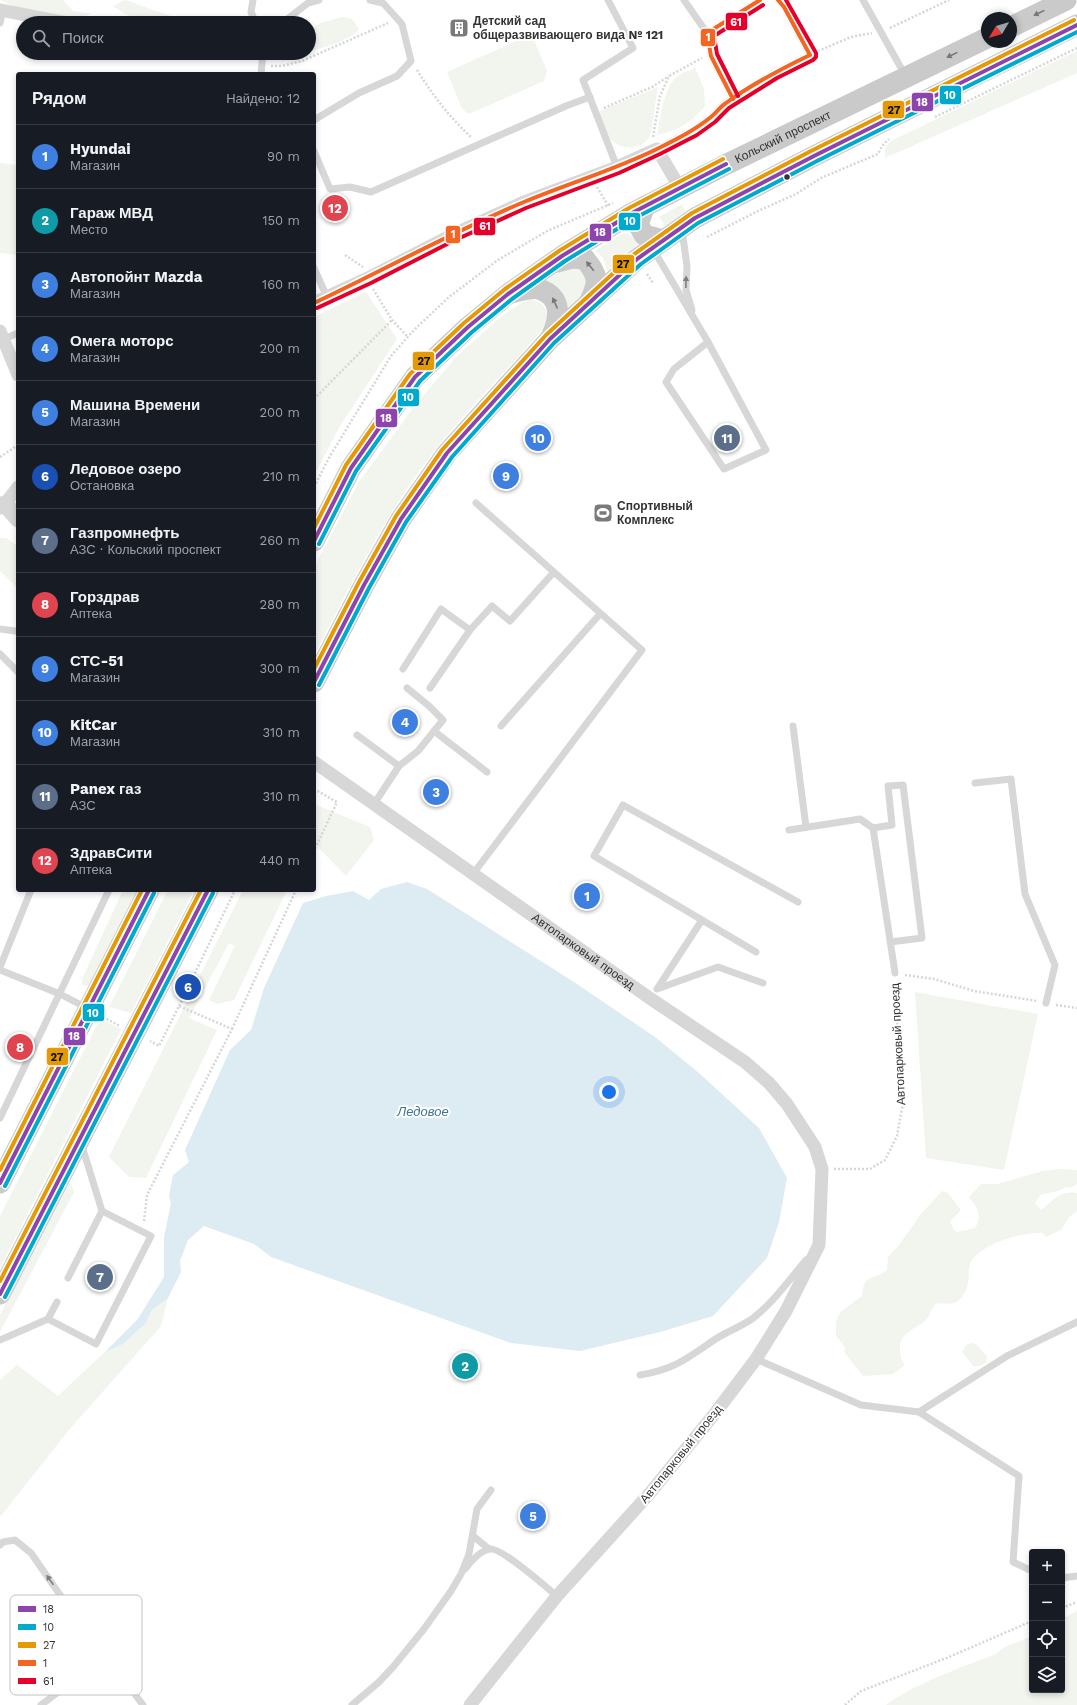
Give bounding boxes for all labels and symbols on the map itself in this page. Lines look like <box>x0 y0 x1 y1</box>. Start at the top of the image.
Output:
one-way arrow <box>1033 10 1044 16</box>
line badge: 61 <box>725 12 748 31</box>
north arrow <box>981 12 1017 48</box>
place label: Детский сад общеразвивающего вида № 121 <box>473 14 663 42</box>
text: 61 <box>730 16 742 29</box>
building icon: Детский сад общеразвивающего вида № 121 <box>448 17 470 39</box>
line badge: 1 <box>700 28 716 47</box>
text: 1 <box>706 31 710 44</box>
one-way arrow <box>946 52 958 58</box>
line badge: 10 <box>939 85 962 105</box>
text: 10 <box>944 89 956 102</box>
line badge: 18 <box>911 92 934 112</box>
text: 18 <box>916 96 928 109</box>
line badge: 27 <box>882 100 905 119</box>
text: 27 <box>887 104 901 117</box>
street label: Кольский проспект <box>732 107 834 166</box>
unlabelled marker <box>782 172 792 182</box>
pin: 12 <box>322 193 348 223</box>
line badge: 10 <box>618 212 641 231</box>
text: 10 <box>624 215 636 228</box>
line badge: 61 <box>473 217 496 236</box>
text: 61 <box>479 220 491 233</box>
line badge: 18 <box>589 223 612 242</box>
line badge: 1 <box>445 225 461 244</box>
text: 18 <box>594 226 606 239</box>
text: 1 <box>451 228 455 241</box>
line badge: 27 <box>612 254 635 274</box>
text: 27 <box>616 258 630 271</box>
one-way arrow <box>586 260 594 271</box>
one-way arrow <box>683 276 690 288</box>
one-way arrow <box>552 297 558 309</box>
line badge: 27 <box>412 351 435 371</box>
text: 27 <box>417 355 431 368</box>
line badge: 10 <box>397 388 420 407</box>
text: 10 <box>402 391 414 404</box>
line badge: 18 <box>375 408 398 428</box>
text: 18 <box>380 412 392 425</box>
pin: 10 <box>525 423 551 453</box>
pin: 11 <box>714 423 740 453</box>
pin: 9 <box>493 461 519 491</box>
place label: Спортивный Комплекс <box>617 499 693 527</box>
sports icon: Спортивный Комплекс <box>592 502 614 524</box>
pin: 4 <box>392 707 418 737</box>
pin: 3 <box>423 777 449 807</box>
pin: 1 <box>574 881 600 911</box>
street label: Автопарковый проезд <box>529 910 637 992</box>
pin: 6 <box>175 972 201 1002</box>
street label: Автопарковый проезд <box>888 983 908 1105</box>
line badge: 10 <box>82 1003 105 1022</box>
text: 10 <box>87 1007 99 1020</box>
line badge: 18 <box>63 1027 86 1046</box>
text: 18 <box>68 1030 80 1043</box>
pin: 8 <box>7 1032 33 1062</box>
line badge: 27 <box>46 1047 69 1066</box>
text: 27 <box>50 1051 64 1064</box>
your location <box>599 1082 619 1102</box>
water label: Ледовое <box>396 1104 449 1119</box>
pin: 7 <box>87 1262 113 1292</box>
pin: 2 <box>452 1351 478 1381</box>
street label: Автопарковый проезд <box>637 1402 725 1506</box>
pin: 5 <box>520 1501 546 1531</box>
one-way arrow <box>46 1575 54 1585</box>
legend <box>10 1595 142 1695</box>
text: 18 <box>43 1603 54 1616</box>
text: 10 <box>43 1621 54 1634</box>
text: 27 <box>43 1639 55 1652</box>
text: 1 <box>43 1657 47 1670</box>
text: 61 <box>43 1675 54 1688</box>

